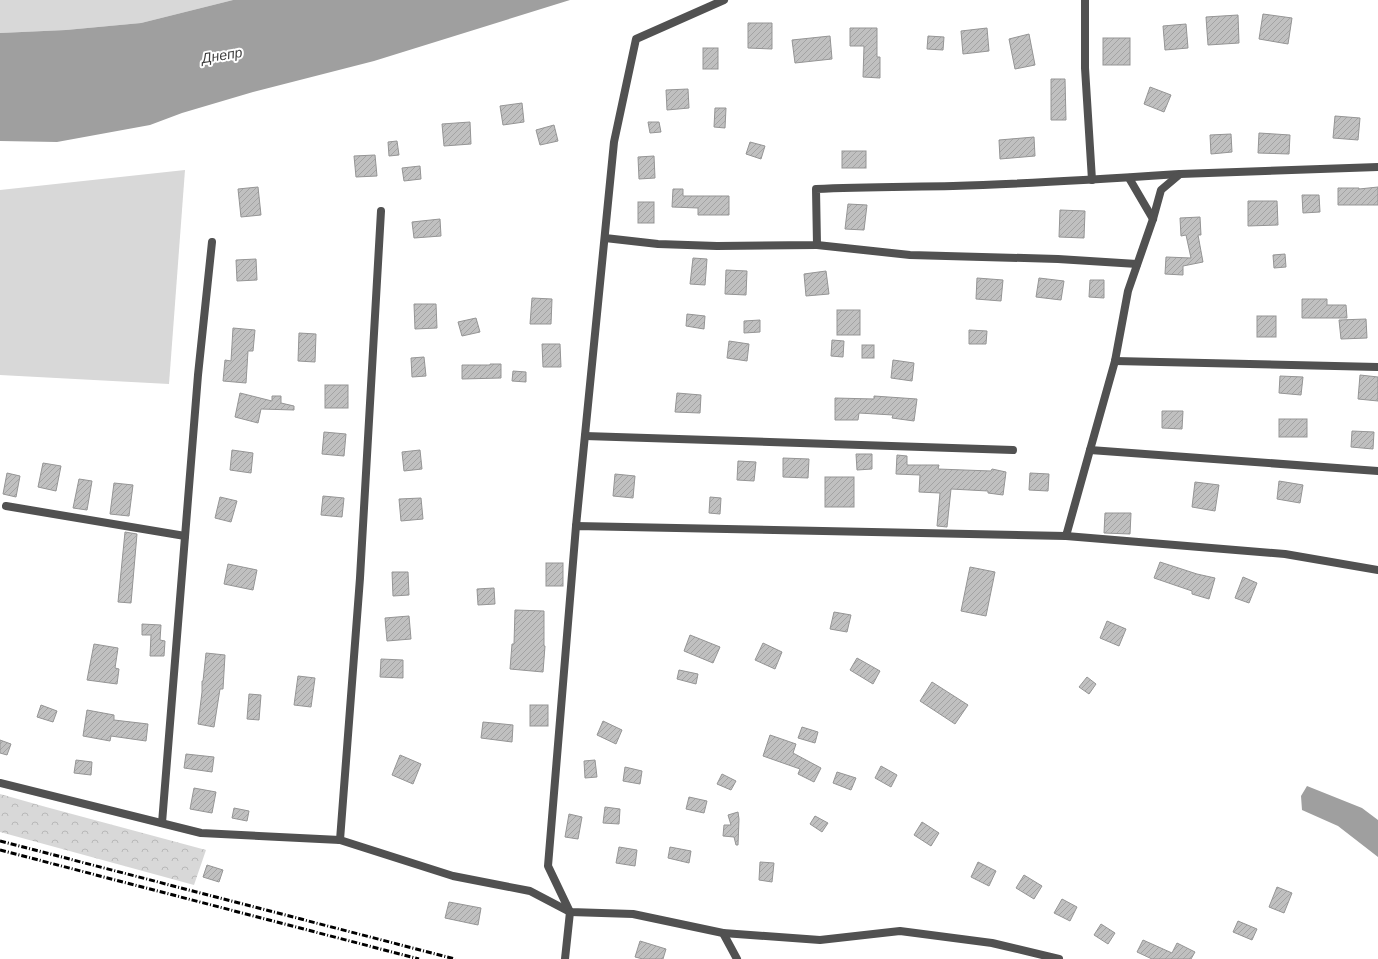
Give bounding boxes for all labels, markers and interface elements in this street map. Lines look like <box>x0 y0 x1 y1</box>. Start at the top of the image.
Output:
water label: Днепр <box>198 43 244 67</box>

